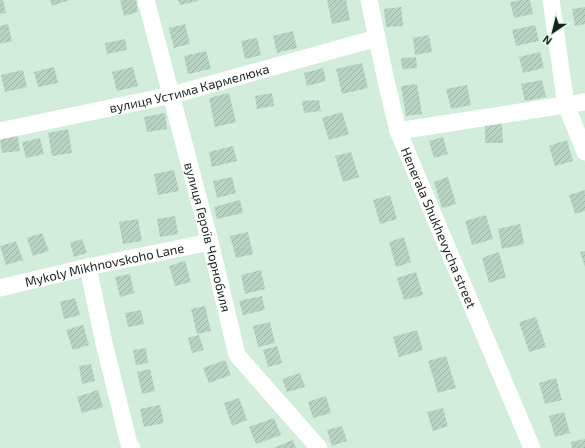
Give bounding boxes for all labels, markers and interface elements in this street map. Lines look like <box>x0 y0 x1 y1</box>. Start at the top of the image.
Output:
north arrow <box>533 12 573 52</box>
text: N <box>540 33 554 48</box>
street label: вулиця Устима Кармелюка <box>108 60 271 116</box>
street label: Henerala Shukhevycha street <box>398 145 480 310</box>
street label: вулиця Героїв Чорнобиля <box>181 160 234 314</box>
street label: Mykoly Mikhnovskoho Lane <box>23 240 185 290</box>

